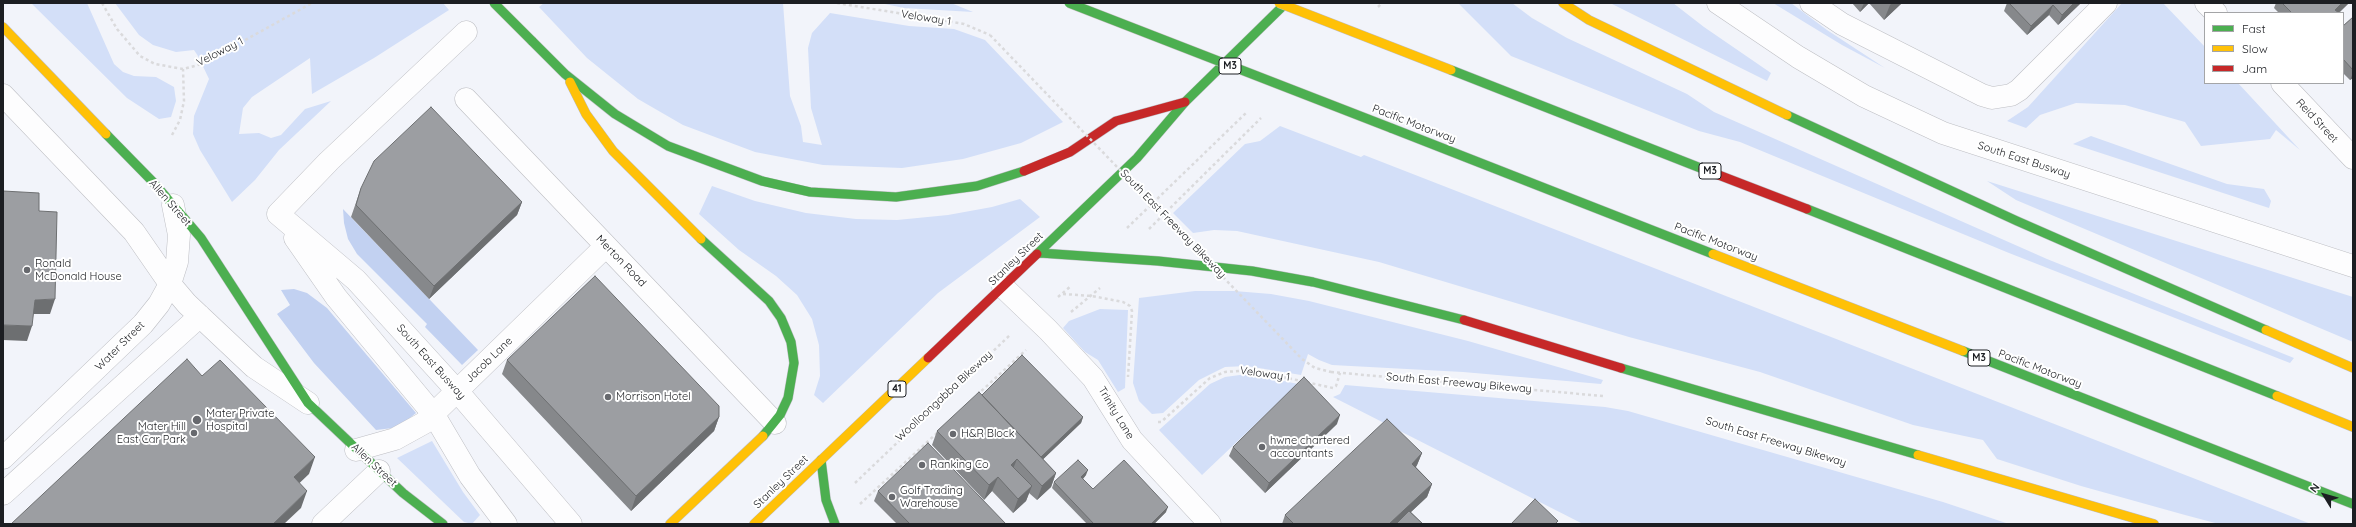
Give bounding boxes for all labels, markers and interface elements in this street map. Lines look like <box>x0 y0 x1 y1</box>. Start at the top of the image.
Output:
street label: Veloway 1 <box>900 8 952 28</box>
legend <box>2204 12 2344 84</box>
text: Fast <box>2242 21 2266 36</box>
street label: Veloway 1 <box>194 35 246 69</box>
text: Slow <box>2242 41 2268 56</box>
road number: M3 <box>1219 58 1241 74</box>
text: Jam <box>2242 61 2267 76</box>
street label: Reid Street <box>2293 96 2341 146</box>
street label: Pacific Motorway <box>1370 102 1458 146</box>
street label: South East Busway <box>1976 139 2072 181</box>
road number: M3 <box>1699 163 1721 179</box>
street label: South East Freeway Bikeway <box>1117 167 1229 281</box>
street label: Allen Street <box>146 177 194 229</box>
street label: Pacific Motorway <box>1672 220 1760 264</box>
street label: Stanley Street <box>986 230 1046 288</box>
street label: Merton Road <box>593 232 649 290</box>
place label: Ronald McDonald House <box>35 257 122 283</box>
marker: Ronald McDonald House <box>22 265 32 275</box>
street label: Water Street <box>93 319 147 373</box>
street label: South East Busway <box>394 322 468 402</box>
street label: Jacob Lane <box>463 334 515 386</box>
street label: Pacific Motorway <box>1996 347 2084 391</box>
street label: Woolloongabba Bikeway <box>893 348 995 444</box>
road number: M3 <box>1968 350 1990 366</box>
street label: Veloway 1 <box>1239 364 1291 384</box>
street label: South East Freeway Bikeway <box>1386 370 1532 396</box>
road number: 41 <box>888 381 906 397</box>
street label: Trinity Lane <box>1095 384 1137 442</box>
place label: Morrison Hotel <box>616 390 691 404</box>
marker: Morrison Hotel <box>603 392 613 402</box>
place label: Mater Private Hospital <box>206 407 274 433</box>
marker: Mater Private Hospital <box>191 414 203 426</box>
street label: South East Freeway Bikeway <box>1704 414 1848 470</box>
place label: Mater Hill East Car Park <box>117 420 186 446</box>
place label: H&R Block <box>961 427 1015 441</box>
marker: Mater Hill East Car Park <box>189 428 199 438</box>
marker: H&R Block <box>948 429 958 439</box>
place label: hwne chartered accountants <box>1270 434 1350 460</box>
street label: Allen Street <box>348 440 400 490</box>
marker: hwne chartered accountants <box>1257 442 1267 452</box>
street label: Stanley Street <box>751 453 811 511</box>
place label: Ranking Co <box>930 458 989 472</box>
marker: Ranking Co <box>917 460 927 470</box>
north arrow <box>2304 475 2344 515</box>
text: N <box>2306 480 2322 495</box>
place label: Golf Trading Warehouse <box>900 484 963 510</box>
marker: Golf Trading Warehouse <box>887 492 897 502</box>

